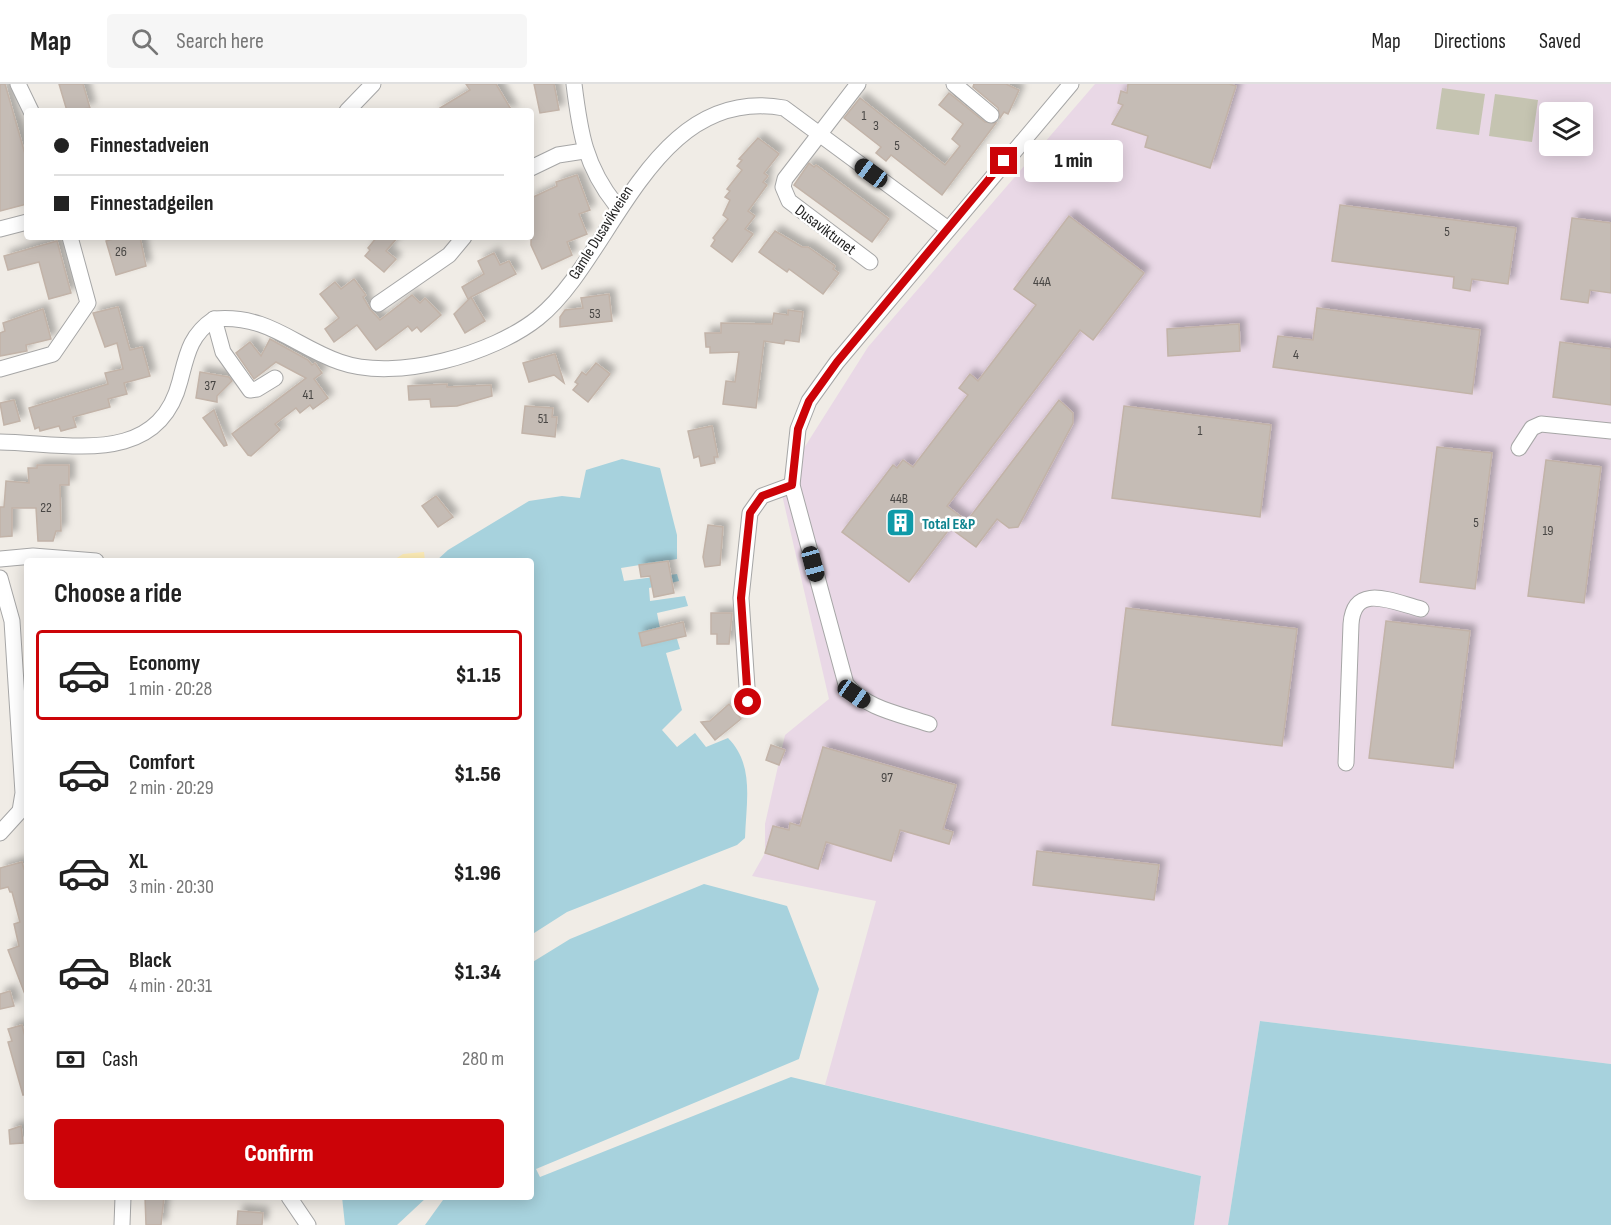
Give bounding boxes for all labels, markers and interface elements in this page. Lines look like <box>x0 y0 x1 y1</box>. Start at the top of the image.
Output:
search box <box>107 14 527 68</box>
text: Map <box>30 25 71 58</box>
icon: search <box>128 25 161 58</box>
text: Search here <box>176 28 264 55</box>
text: Map <box>1371 29 1401 54</box>
text: Directions <box>1434 29 1506 54</box>
text: Saved <box>1539 29 1581 54</box>
map controls <box>1539 102 1593 156</box>
button: layers <box>1539 102 1593 156</box>
house number: 1 <box>862 107 867 124</box>
house number: 3 <box>873 117 879 134</box>
text: Finnestadveien <box>90 132 209 159</box>
house number: 5 <box>894 137 900 154</box>
callout: 1 min <box>1025 140 1124 182</box>
route end <box>990 147 1017 174</box>
text: 1 min <box>1054 149 1093 173</box>
car <box>851 155 891 191</box>
street label: Gamle Dusavikveien <box>565 183 638 283</box>
text: Finnestadgeilen <box>90 190 214 217</box>
street label: Dusaviktunet <box>791 201 859 259</box>
house number: 5 <box>1444 223 1450 240</box>
house number: 26 <box>115 243 127 260</box>
house number: 44A <box>1033 273 1052 290</box>
house number: 53 <box>589 305 601 322</box>
house number: 4 <box>1293 346 1299 363</box>
house number: 37 <box>204 377 216 394</box>
house number: 41 <box>303 386 313 403</box>
house number: 51 <box>538 410 548 427</box>
house number: 1 <box>1198 422 1203 439</box>
house number: 44B <box>890 490 908 507</box>
house number: 22 <box>40 499 52 516</box>
building icon: Total E&P <box>885 507 917 539</box>
house number: 5 <box>1473 514 1479 531</box>
place label: Total E&P <box>922 515 975 534</box>
house number: 19 <box>1542 522 1554 539</box>
car <box>800 544 826 584</box>
text: Choose a ride <box>54 578 182 610</box>
icon: car <box>57 648 111 702</box>
text: Economy <box>129 650 200 677</box>
text: $1.15 <box>455 662 501 689</box>
car <box>834 676 874 712</box>
text: 1 min · 20:28 <box>129 677 212 701</box>
route start <box>734 688 761 715</box>
icon: car <box>57 747 111 801</box>
text: Comfort <box>129 749 195 776</box>
text: $1.56 <box>454 761 501 788</box>
house number: 97 <box>881 769 893 786</box>
text: 2 min · 20:29 <box>129 776 214 800</box>
icon: car <box>57 846 111 900</box>
text: XL <box>129 848 148 875</box>
text: $1.96 <box>454 860 501 887</box>
text: 3 min · 20:30 <box>129 875 214 899</box>
icon: car <box>57 945 111 999</box>
text: Black <box>129 947 171 974</box>
text: $1.34 <box>454 959 501 986</box>
text: 4 min · 20:31 <box>129 974 212 998</box>
icon: cash <box>54 1043 87 1076</box>
text: Cash <box>102 1046 138 1073</box>
text: 280 m <box>462 1047 504 1071</box>
button: Confirm <box>54 1119 504 1188</box>

